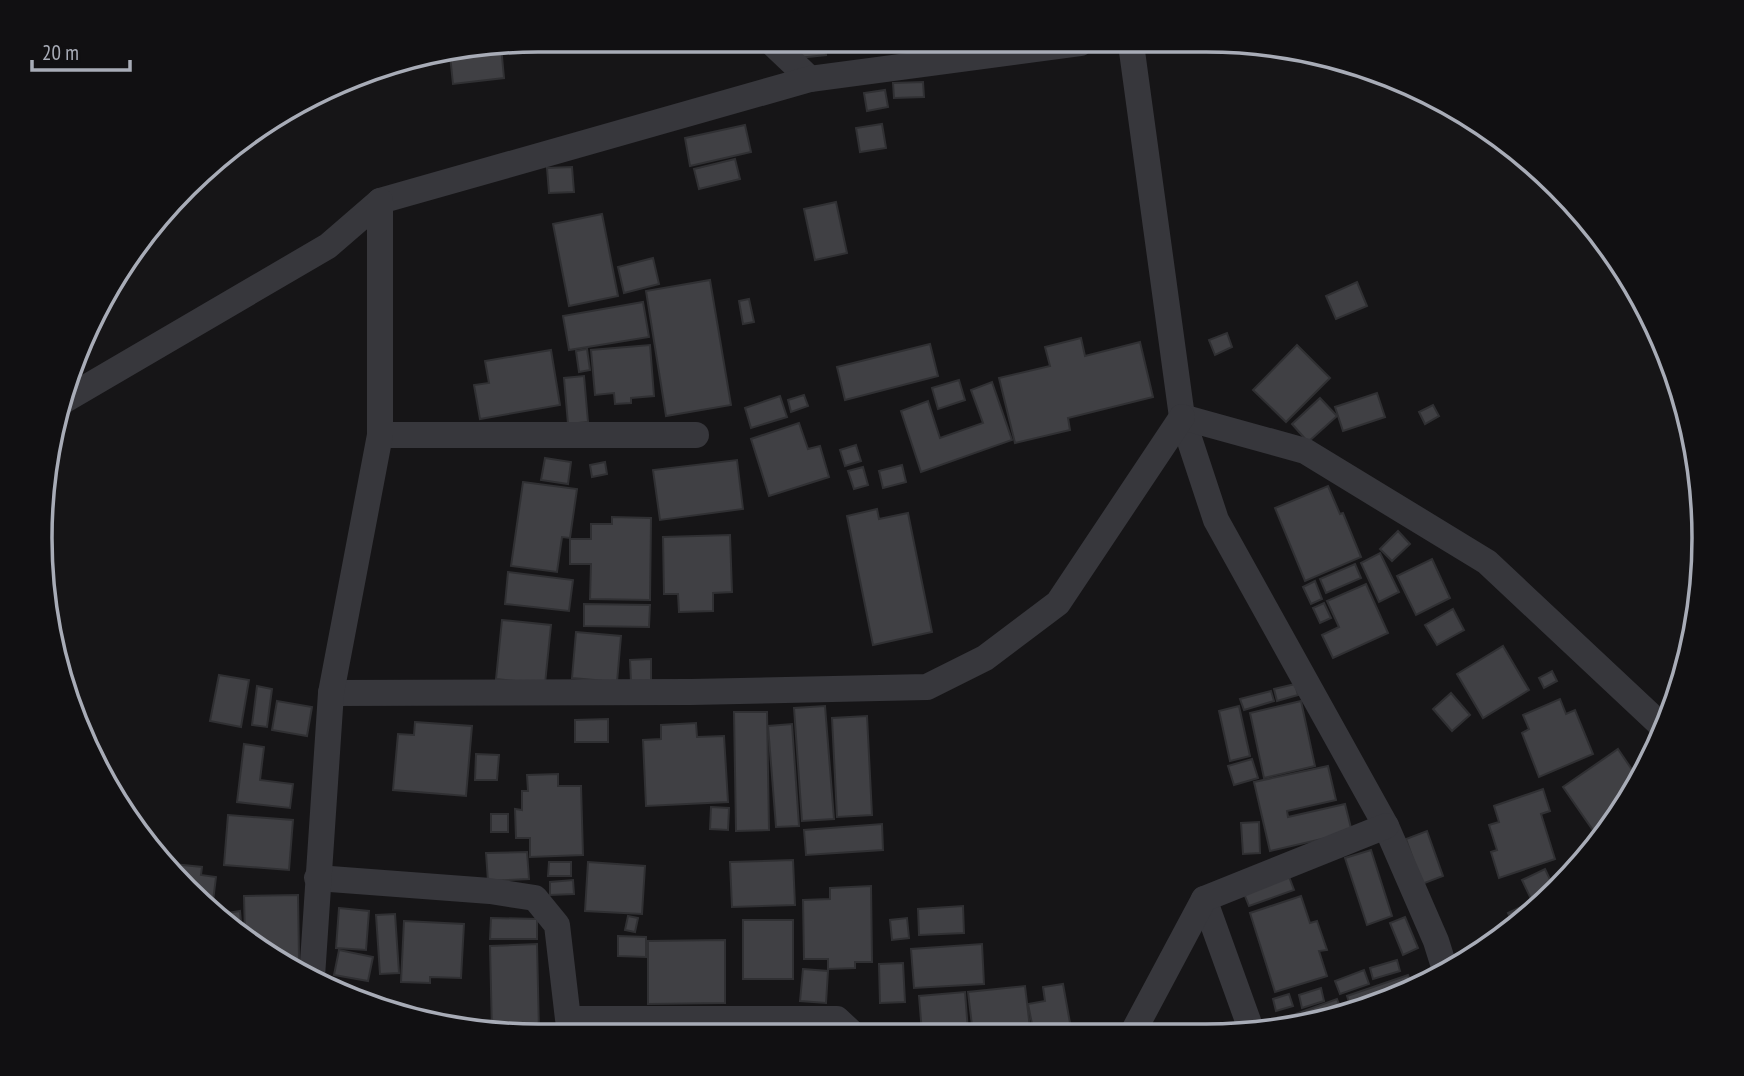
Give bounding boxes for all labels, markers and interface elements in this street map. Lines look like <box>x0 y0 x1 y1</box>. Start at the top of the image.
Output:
scale bar <box>32 28 130 72</box>
text: 20 m <box>42 39 79 66</box>

